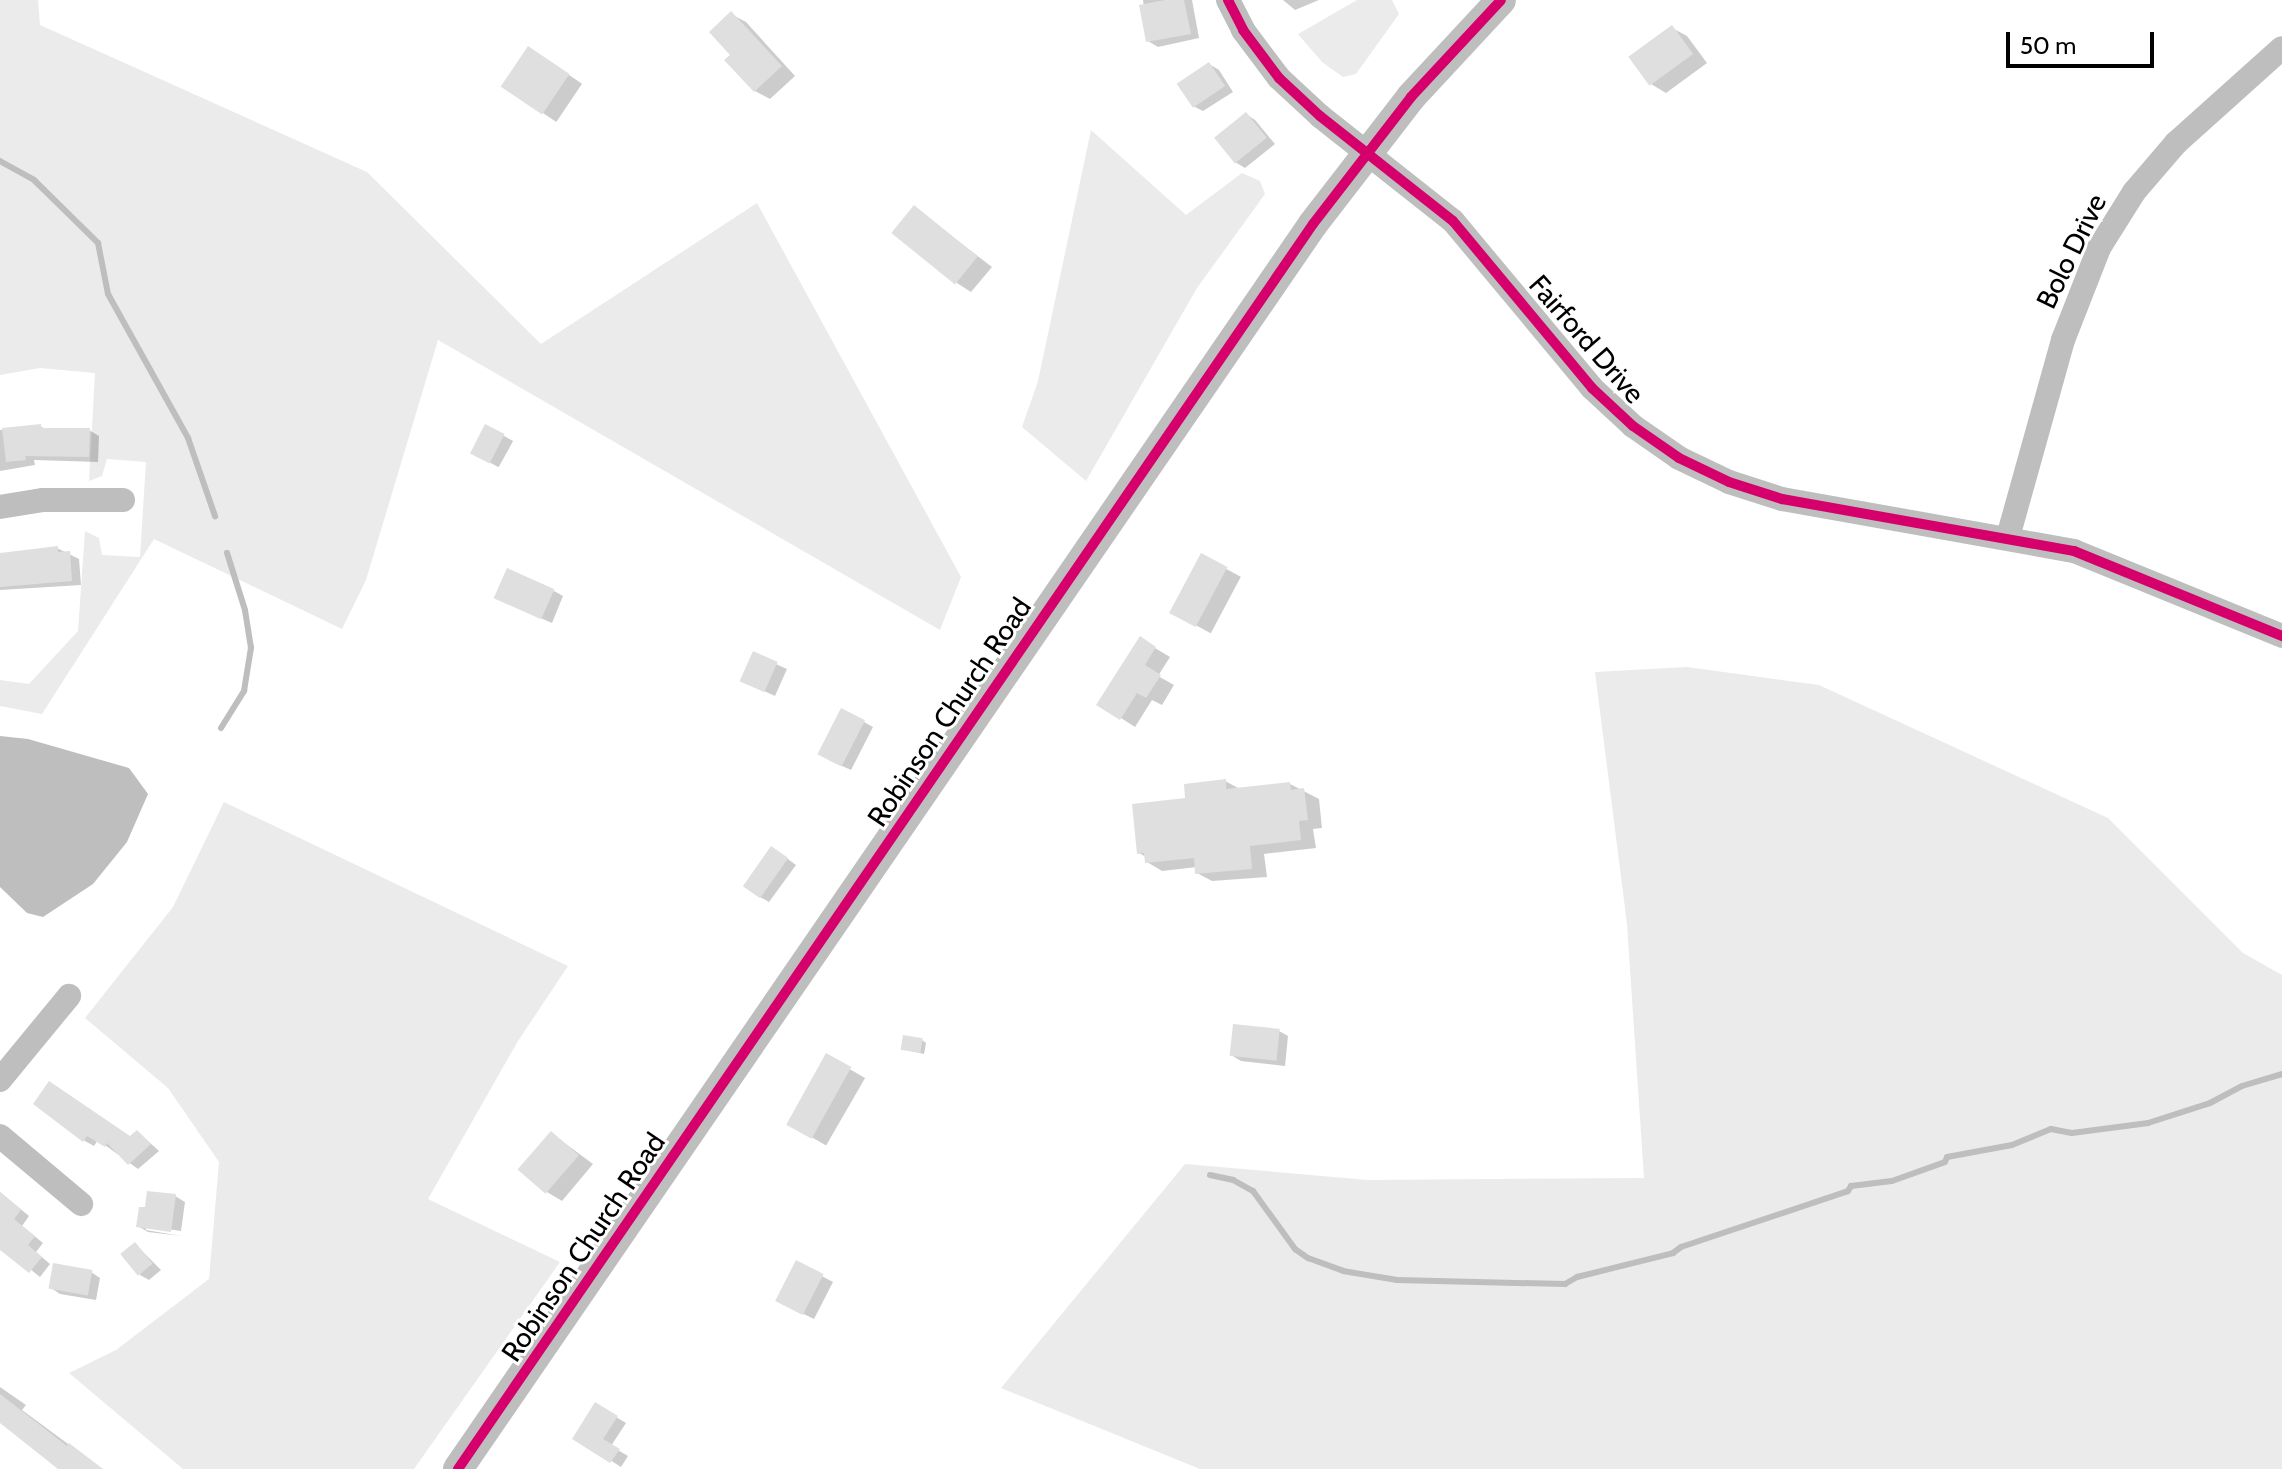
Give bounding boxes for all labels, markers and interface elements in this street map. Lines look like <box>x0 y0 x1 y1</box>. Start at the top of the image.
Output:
scale bar <box>2010 16 2158 66</box>
text: 50 m <box>2020 31 2076 60</box>
street label: Bolo Drive <box>2029 188 2113 314</box>
street label: Fairford Drive <box>1522 268 1652 410</box>
street label: Robinson Church Road <box>860 591 1038 833</box>
street label: Robinson Church Road <box>494 1126 672 1368</box>

